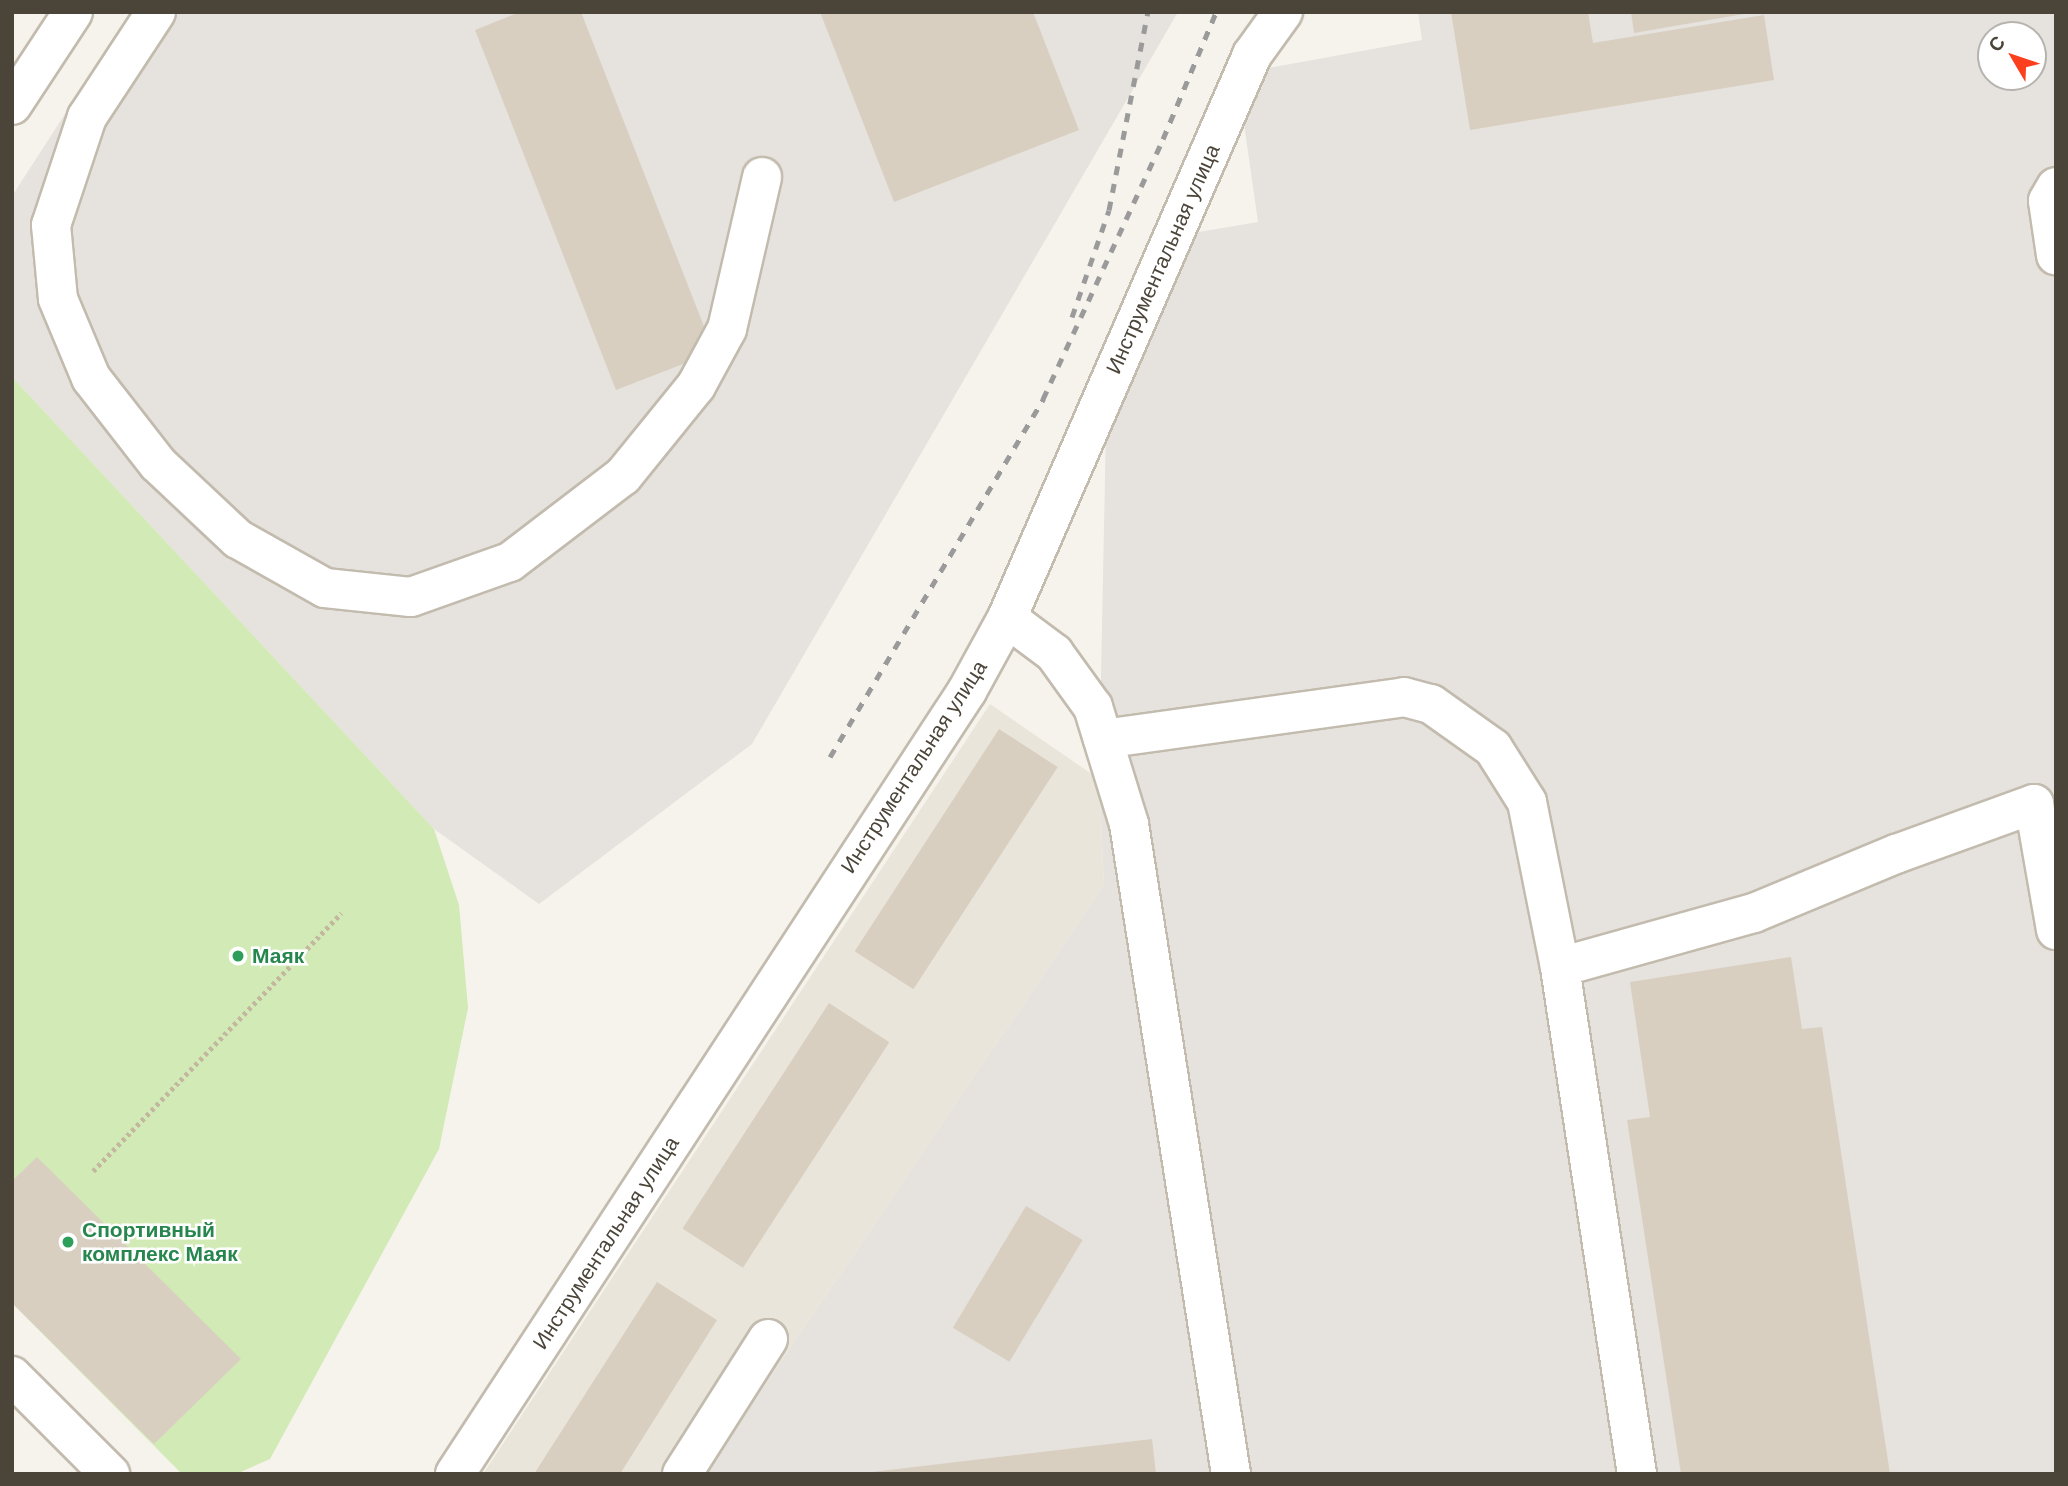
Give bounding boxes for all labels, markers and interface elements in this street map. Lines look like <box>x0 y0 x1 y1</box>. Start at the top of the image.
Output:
north arrow <box>1977 21 2047 91</box>
text: С <box>1984 32 2009 56</box>
street label: Инструментальная улица <box>1101 140 1225 378</box>
street label: Инструментальная улица <box>836 656 992 878</box>
place label: Маяк <box>252 943 304 969</box>
marker: Маяк <box>230 948 246 964</box>
street label: Инструментальная улица <box>528 1132 684 1354</box>
place label: Спортивный комплекс Маяк <box>82 1217 238 1267</box>
marker: Спортивный комплекс Маяк <box>60 1234 76 1250</box>

